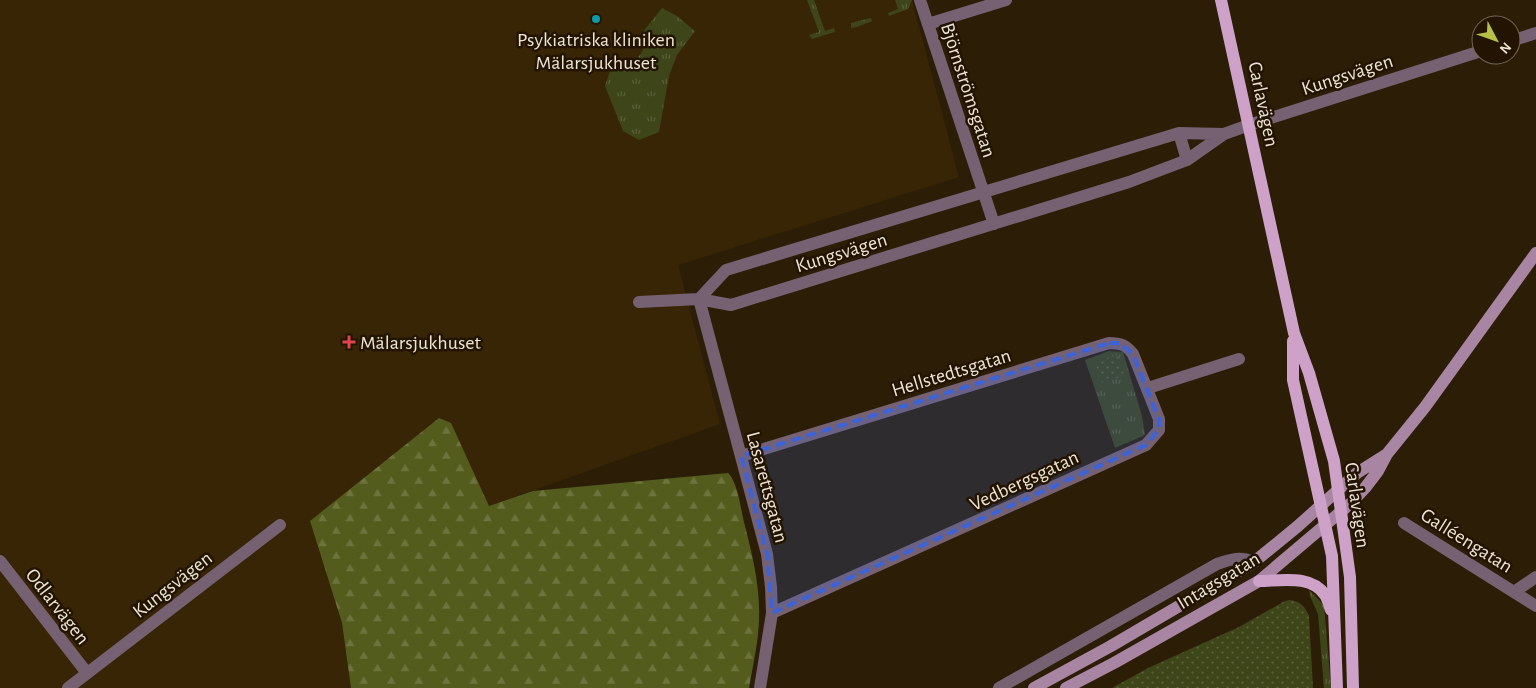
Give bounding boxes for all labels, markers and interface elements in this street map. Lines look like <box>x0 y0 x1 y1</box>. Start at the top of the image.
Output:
marker: Psykiatriska kliniken Mälarsjukhuset <box>590 13 602 25</box>
north arrow <box>1471 15 1521 65</box>
street label: Björnströmsgatan <box>937 21 999 160</box>
place label: Psykiatriska kliniken Mälarsjukhuset <box>517 30 675 73</box>
text: N <box>1497 40 1514 56</box>
street label: Kungsvägen <box>1299 51 1395 99</box>
street label: Carlavägen <box>1244 60 1282 149</box>
street label: Kungsvägen <box>793 230 890 276</box>
place label: Mälarsjukhuset <box>360 333 481 353</box>
marker: Mälarsjukhuset <box>342 335 356 349</box>
street label: Hellstedtsgatan <box>889 345 1013 401</box>
street label: Lasarettsgatan <box>743 429 791 545</box>
street label: Vedbergsgatan <box>967 447 1082 515</box>
street label: Carlavägen <box>1341 461 1373 549</box>
street label: Galléengatan <box>1417 505 1516 577</box>
street label: Kungsvägen <box>129 548 216 622</box>
street label: Intagsgatan <box>1174 548 1263 613</box>
street label: Odlarvägen <box>22 565 93 648</box>

